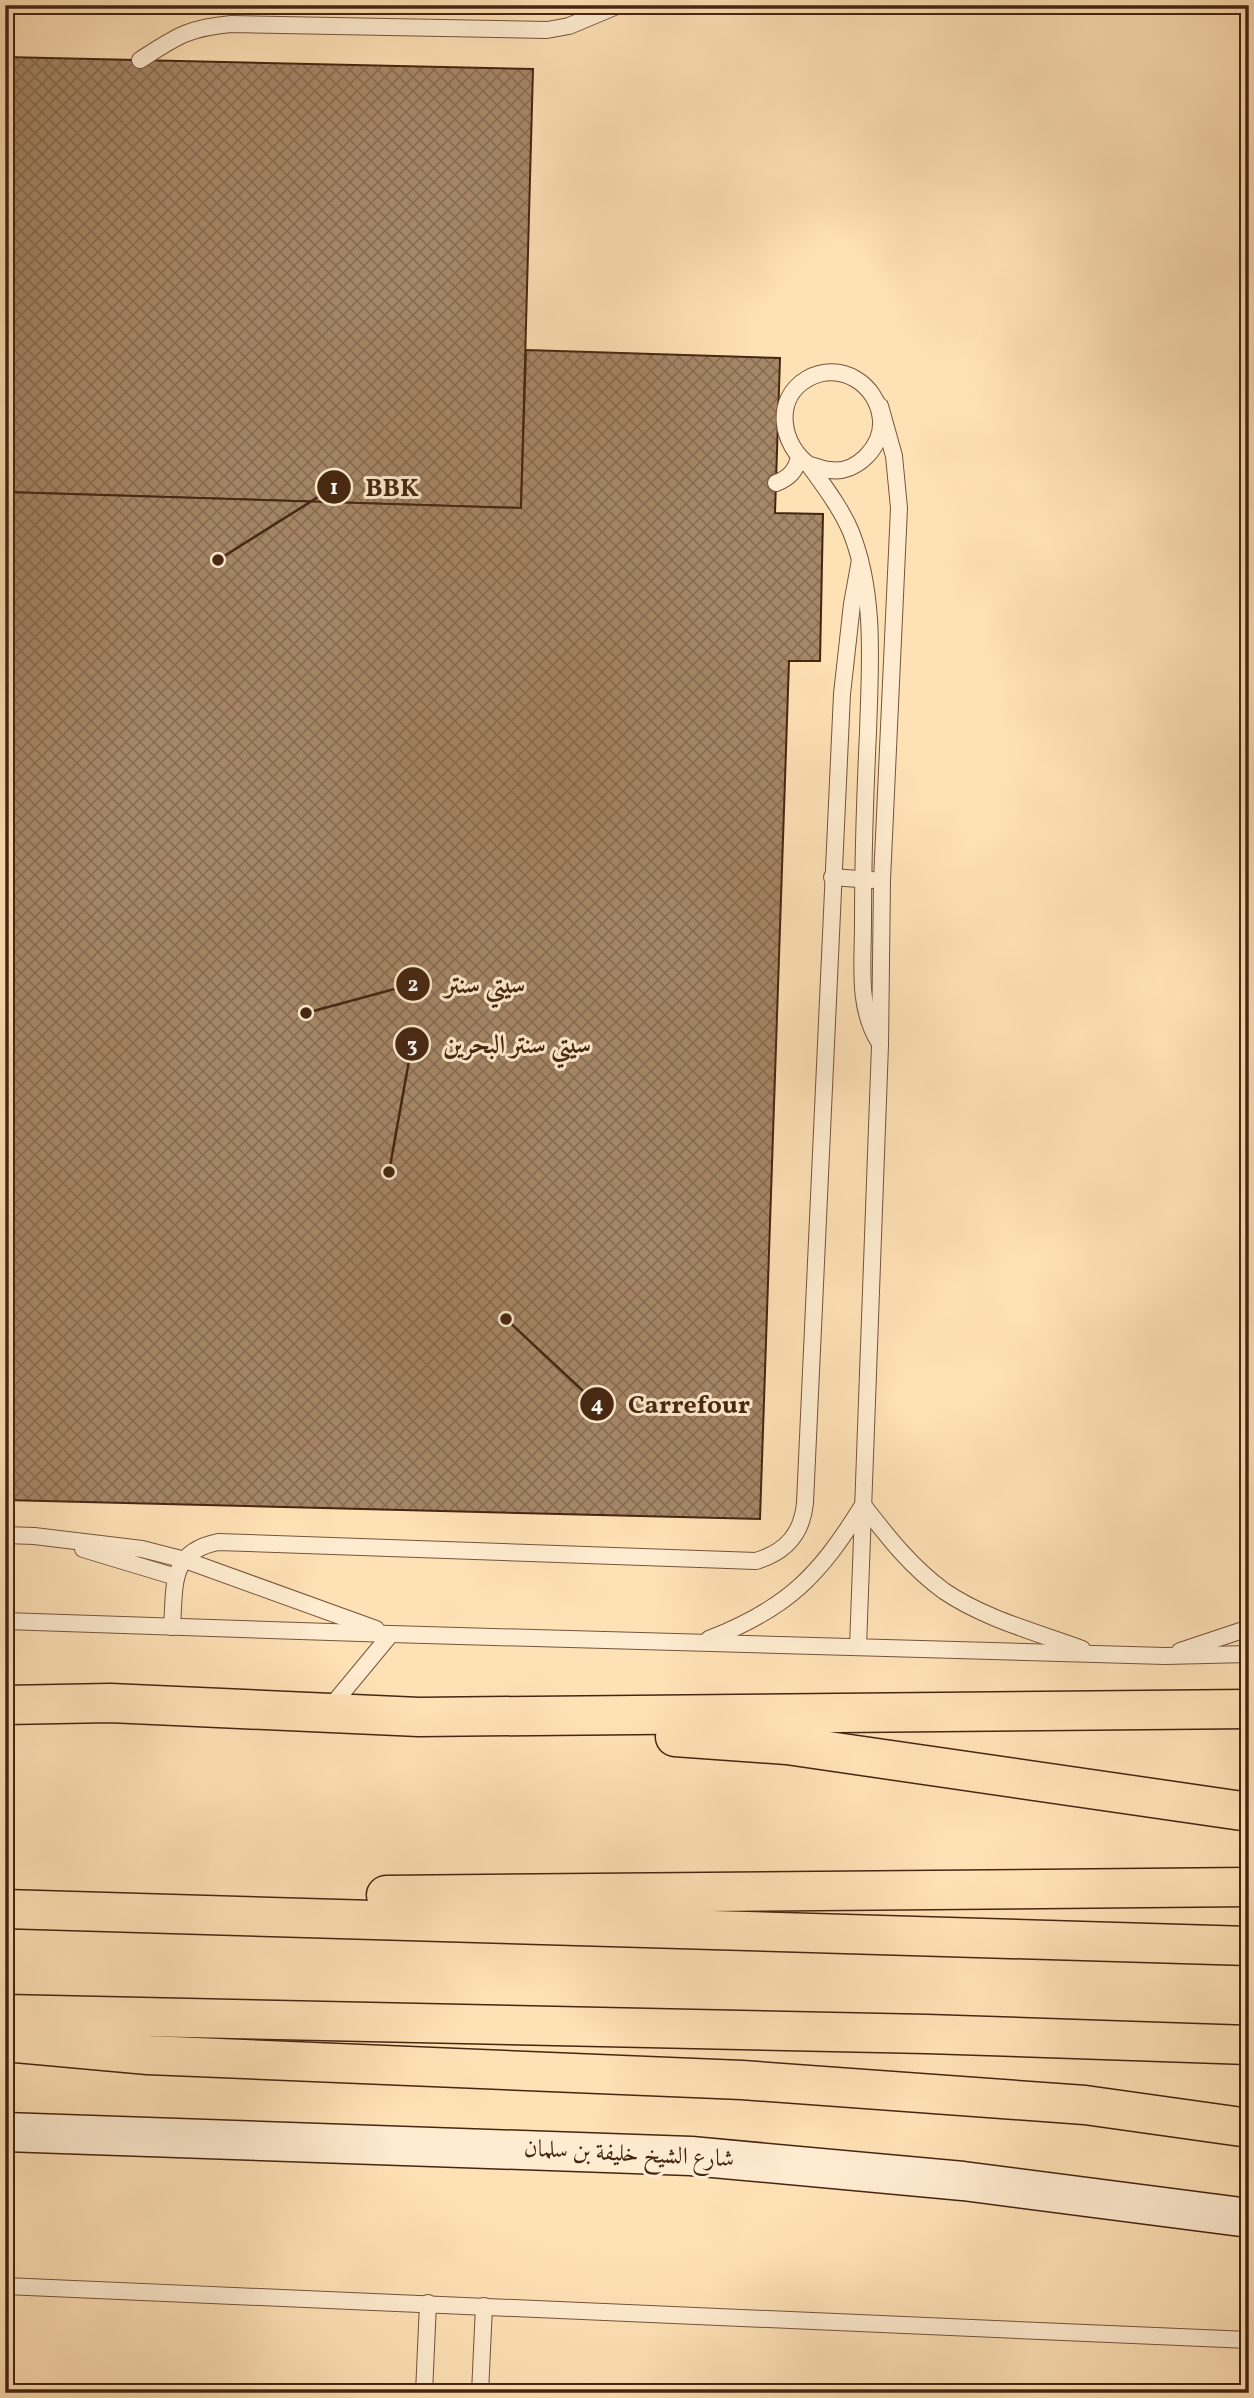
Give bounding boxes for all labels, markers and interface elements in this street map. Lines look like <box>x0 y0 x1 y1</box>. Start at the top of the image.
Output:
callout: BBK <box>317 463 433 510</box>
text: BBK <box>365 471 419 507</box>
text: 1 <box>330 474 338 503</box>
callout: سيتي سنتر <box>396 960 539 1007</box>
text: سيتي سنتر <box>442 968 525 1009</box>
text: 2 <box>408 971 418 1000</box>
callout: سيتي سنتر البحرين <box>394 1021 605 1068</box>
text: سيتي سنتر البحرين <box>443 1028 591 1069</box>
text: 3 <box>407 1032 417 1061</box>
callout: Carrefour <box>579 1381 764 1428</box>
text: Carrefour <box>628 1388 750 1424</box>
text: 4 <box>591 1391 604 1420</box>
street label: شارع الشيخ خليفة بن سلمان <box>523 2133 735 2179</box>

